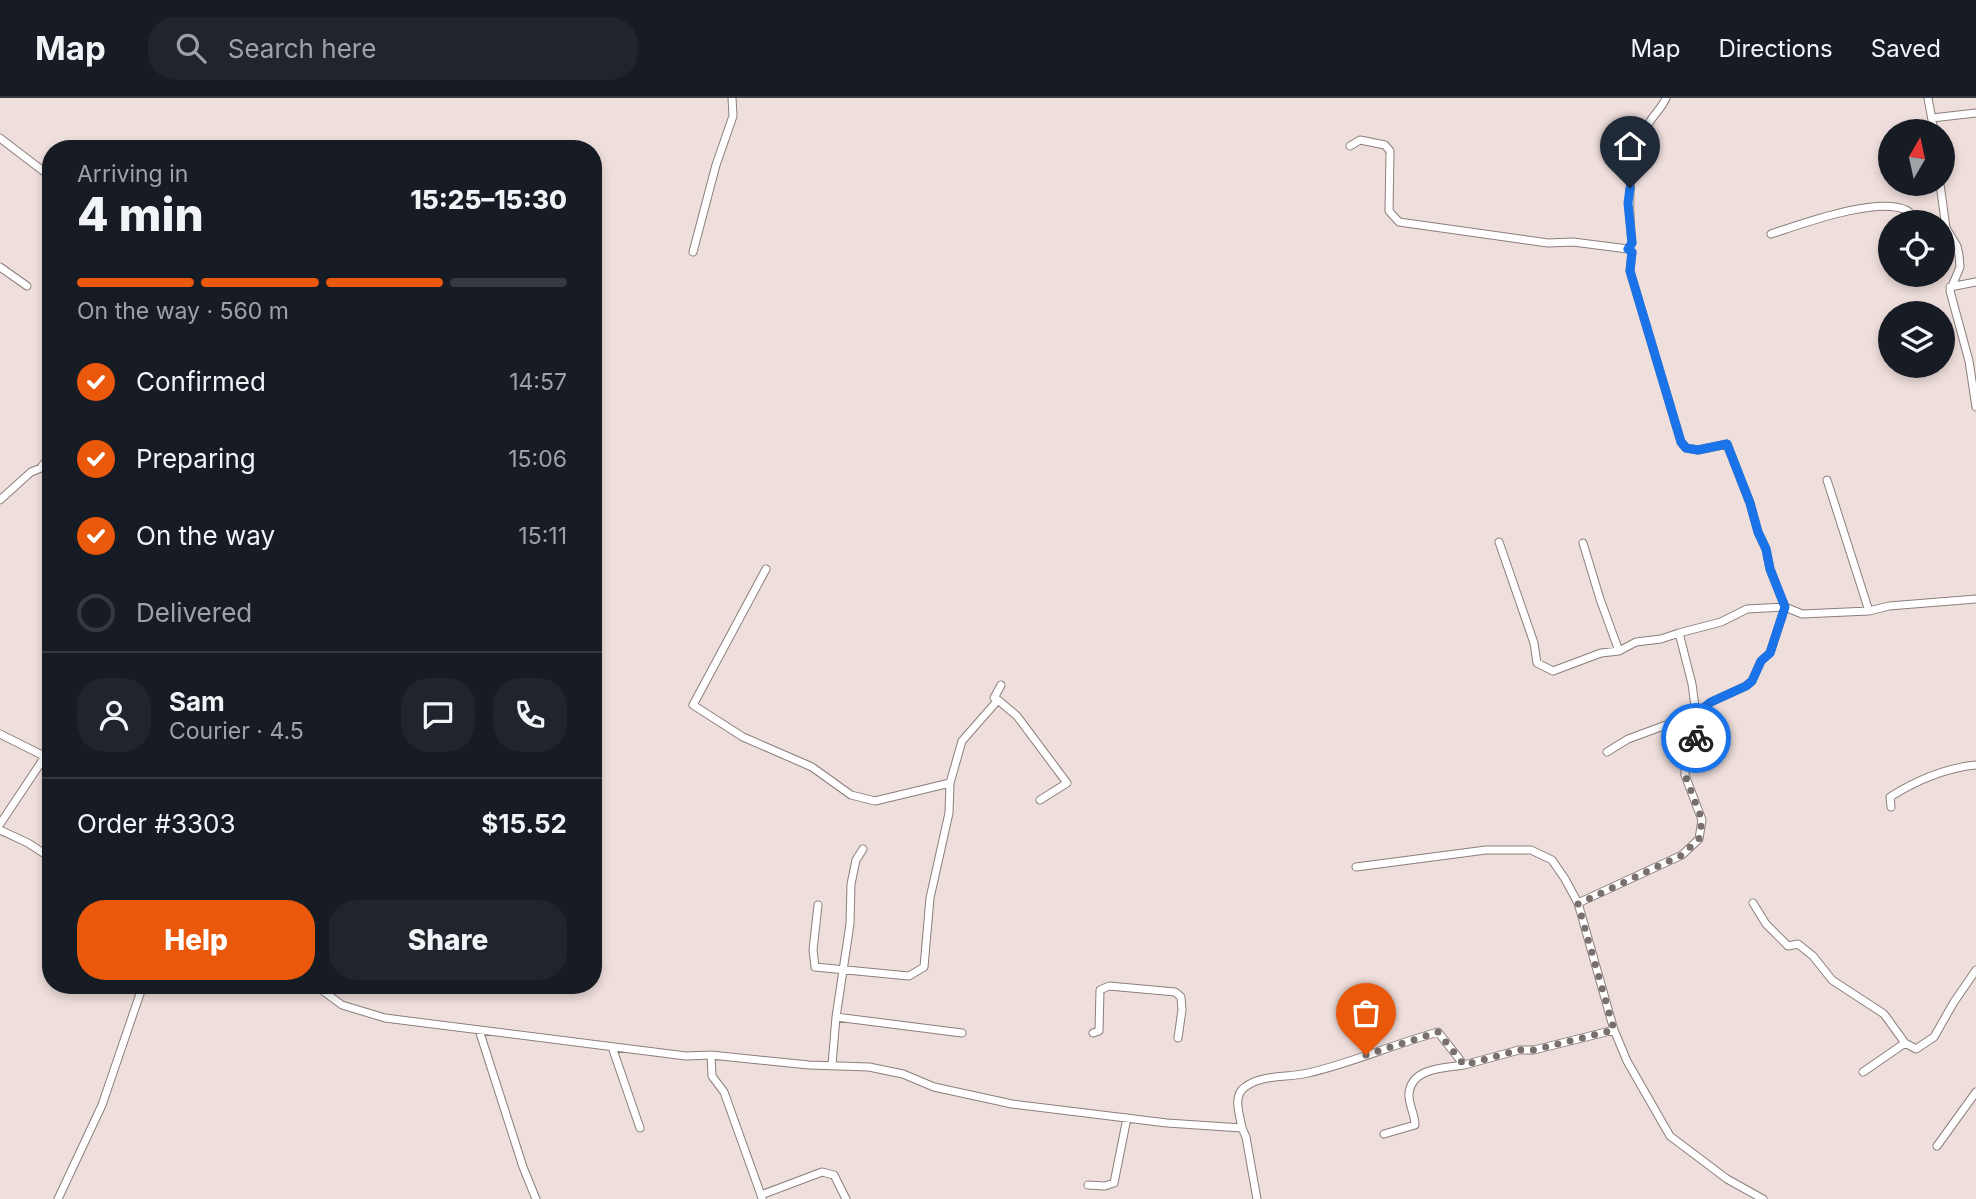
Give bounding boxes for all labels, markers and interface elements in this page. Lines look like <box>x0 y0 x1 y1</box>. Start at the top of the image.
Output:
search box <box>148 17 638 80</box>
text: Map <box>35 28 106 68</box>
icon: search <box>172 29 210 67</box>
text: Search here <box>228 33 376 64</box>
text: Map <box>1631 34 1680 63</box>
text: Directions <box>1718 34 1833 63</box>
text: Saved <box>1871 34 1941 63</box>
pin <box>1600 116 1660 188</box>
north arrow <box>1878 119 1955 196</box>
map controls <box>1878 119 1955 378</box>
icon: home <box>1611 127 1649 165</box>
text: Arriving in <box>77 160 188 188</box>
text: 15:25–15:30 <box>410 184 567 215</box>
text: 4 min <box>77 186 204 242</box>
button: locate <box>1878 210 1955 287</box>
text: On the way · 560 m <box>77 297 289 325</box>
button: layers <box>1878 301 1955 378</box>
icon: check <box>77 363 115 401</box>
text: Confirmed <box>136 366 266 397</box>
text: 14:57 <box>509 368 567 396</box>
icon: check <box>77 440 115 478</box>
text: Preparing <box>136 443 256 474</box>
text: 15:06 <box>508 445 567 473</box>
icon: check <box>77 517 115 555</box>
text: On the way <box>136 520 275 551</box>
text: 15:11 <box>518 522 567 550</box>
text: Delivered <box>136 597 252 628</box>
button: person <box>77 678 151 752</box>
button: chat <box>401 678 475 752</box>
button: phone <box>493 678 567 752</box>
text: Sam <box>169 686 225 717</box>
courier <box>1661 703 1731 773</box>
text: Courier · 4.5 <box>169 717 304 745</box>
icon: bike <box>1677 719 1715 757</box>
text: Order #3303 <box>77 808 235 839</box>
text: $15.52 <box>481 808 567 839</box>
button: Help <box>77 900 315 980</box>
button: Share <box>329 900 567 980</box>
pin <box>1336 983 1396 1055</box>
icon: bag <box>1347 994 1385 1032</box>

